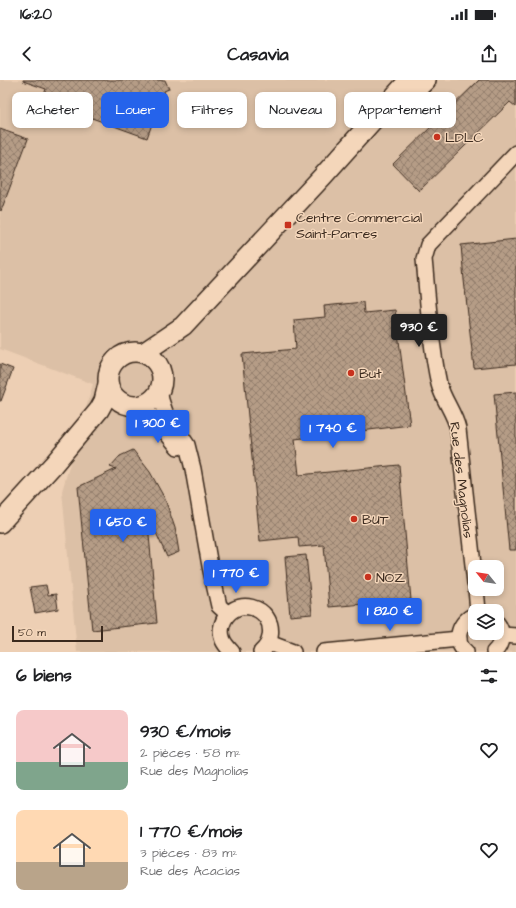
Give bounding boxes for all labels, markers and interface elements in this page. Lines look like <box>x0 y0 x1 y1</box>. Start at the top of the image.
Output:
text: 16:20 <box>20 4 52 25</box>
text: Casavia <box>227 42 289 67</box>
icon: back <box>16 43 38 65</box>
icon: share <box>478 43 500 65</box>
chip: Acheter <box>12 92 93 128</box>
chip: Louer <box>101 92 169 128</box>
chip: Filtres <box>177 92 247 128</box>
chip: Nouveau <box>255 92 336 128</box>
chip: Appartement <box>344 92 456 128</box>
place label: LDLC <box>445 128 483 148</box>
marker: LDLC <box>432 132 442 142</box>
place label: Centre Commercial Saint-Parres <box>296 208 422 244</box>
marker: Centre Commercial Saint-Parres <box>283 220 293 230</box>
pin: 930 € <box>391 314 447 348</box>
text: 930 € <box>400 318 438 336</box>
place label: But <box>359 364 382 384</box>
marker: But <box>346 368 356 378</box>
pin: 1 300 € <box>121 410 195 444</box>
text: 1 300 € <box>135 414 181 432</box>
pin: 1 740 € <box>296 415 370 449</box>
text: 1 740 € <box>309 419 357 437</box>
street label: Rue des Magnolias <box>444 421 478 539</box>
pin: 1 650 € <box>86 509 160 543</box>
place label: BUT <box>362 510 389 530</box>
text: 1 650 € <box>99 513 147 531</box>
marker: BUT <box>349 514 359 524</box>
pin: 1 770 € <box>199 560 273 594</box>
north arrow <box>468 560 504 596</box>
map controls <box>468 560 504 640</box>
text: 1 770 € <box>213 564 259 582</box>
place label: NOZ <box>376 568 405 588</box>
marker: NOZ <box>363 572 373 582</box>
pin: 1 820 € <box>353 598 427 632</box>
text: 1 820 € <box>367 602 413 620</box>
button: layers <box>468 604 504 640</box>
scale bar <box>12 624 103 643</box>
text: 50 m <box>18 625 46 640</box>
text: 6 biens <box>16 664 72 688</box>
icon: filters <box>478 665 500 687</box>
text: 930 €/mois <box>140 720 231 744</box>
icon: home <box>48 726 96 774</box>
icon: heart <box>478 739 500 761</box>
text: 2 pièces · 58 m² <box>140 744 241 762</box>
text: Rue des Magnolias <box>140 762 249 780</box>
text: 1 770 €/mois <box>140 820 243 844</box>
icon: home <box>48 826 96 874</box>
icon: heart <box>478 839 500 861</box>
text: 3 pièces · 83 m² <box>140 844 237 862</box>
text: Rue des Acacias <box>140 862 240 880</box>

